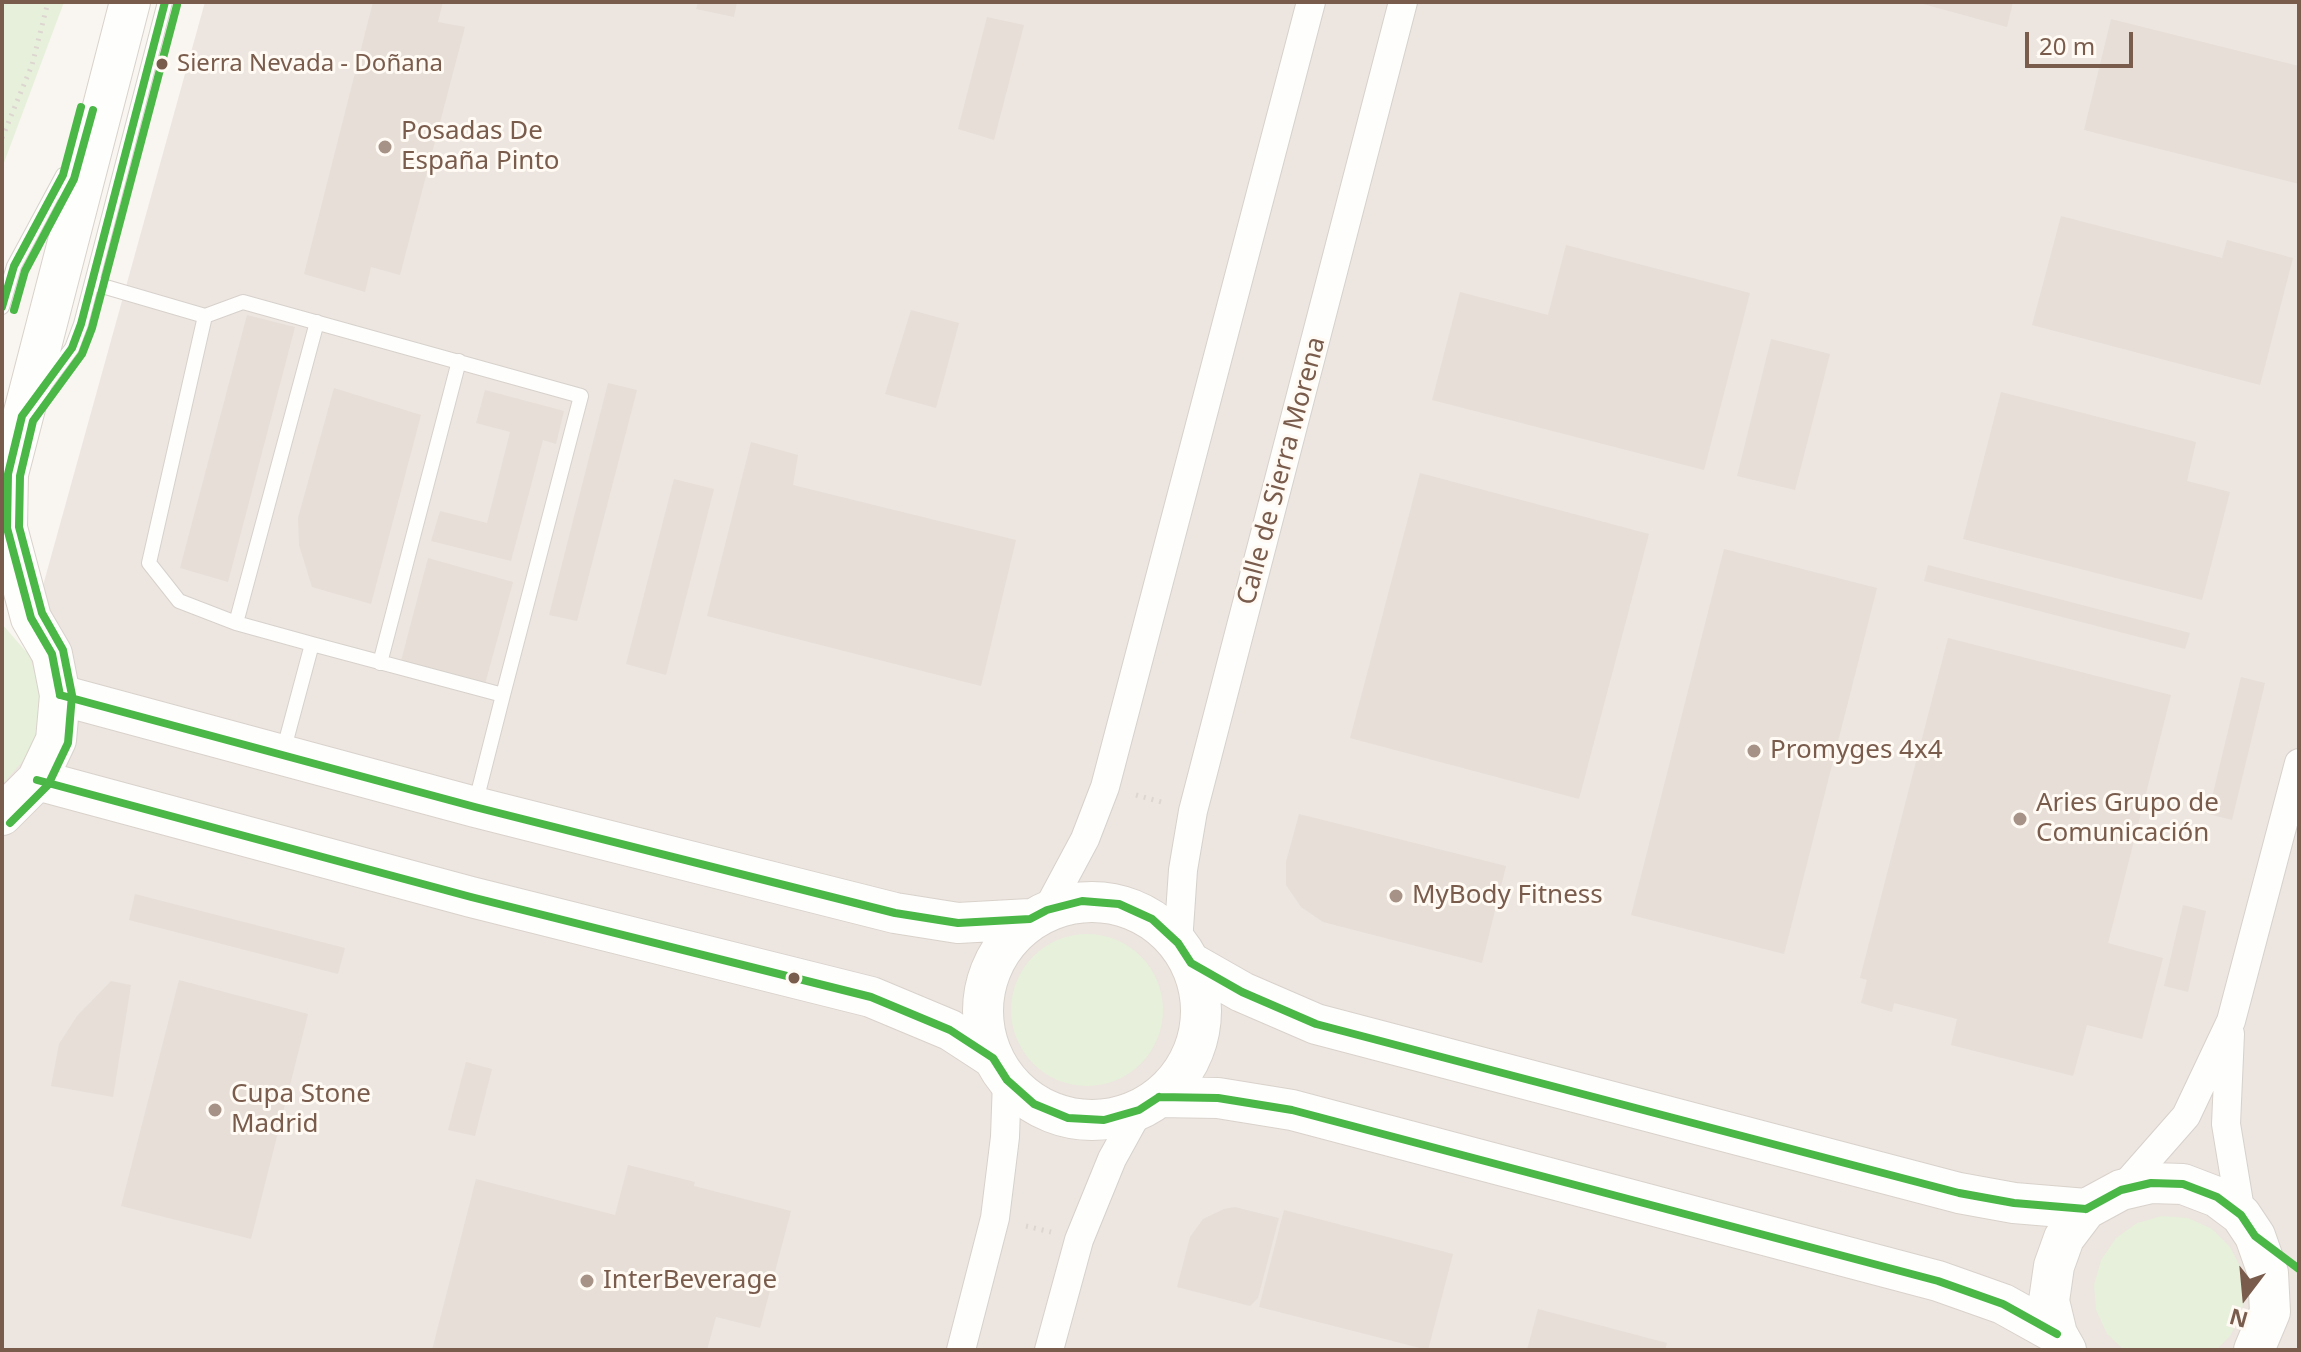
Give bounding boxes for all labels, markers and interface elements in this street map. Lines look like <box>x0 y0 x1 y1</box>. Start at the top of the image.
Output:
scale bar <box>2029 16 2137 66</box>
text: 20 m <box>2039 29 2095 62</box>
place label: Sierra Nevada - Doñana <box>177 50 443 78</box>
marker: Sierra Nevada - Doñana <box>154 56 170 72</box>
place label: Posadas De España Pinto <box>401 116 560 178</box>
marker: Posadas De España Pinto <box>376 138 394 156</box>
street label: Calle de Sierra Morena <box>1231 334 1333 608</box>
place label: Promyges 4x4 <box>1770 735 1943 767</box>
marker: Promyges 4x4 <box>1745 742 1763 760</box>
place label: Aries Grupo de Comunicación <box>2036 788 2219 850</box>
marker: Aries Grupo de Comunicación <box>2011 810 2029 828</box>
place label: MyBody Fitness <box>1412 880 1603 912</box>
marker: MyBody Fitness <box>1387 887 1405 905</box>
unlabelled marker <box>786 970 802 986</box>
place label: Cupa Stone Madrid <box>231 1079 371 1140</box>
marker: Cupa Stone Madrid <box>206 1101 224 1119</box>
north arrow <box>2205 1256 2285 1336</box>
place label: InterBeverage <box>603 1265 777 1297</box>
marker: InterBeverage <box>578 1272 596 1290</box>
text: N <box>2226 1302 2251 1336</box>

